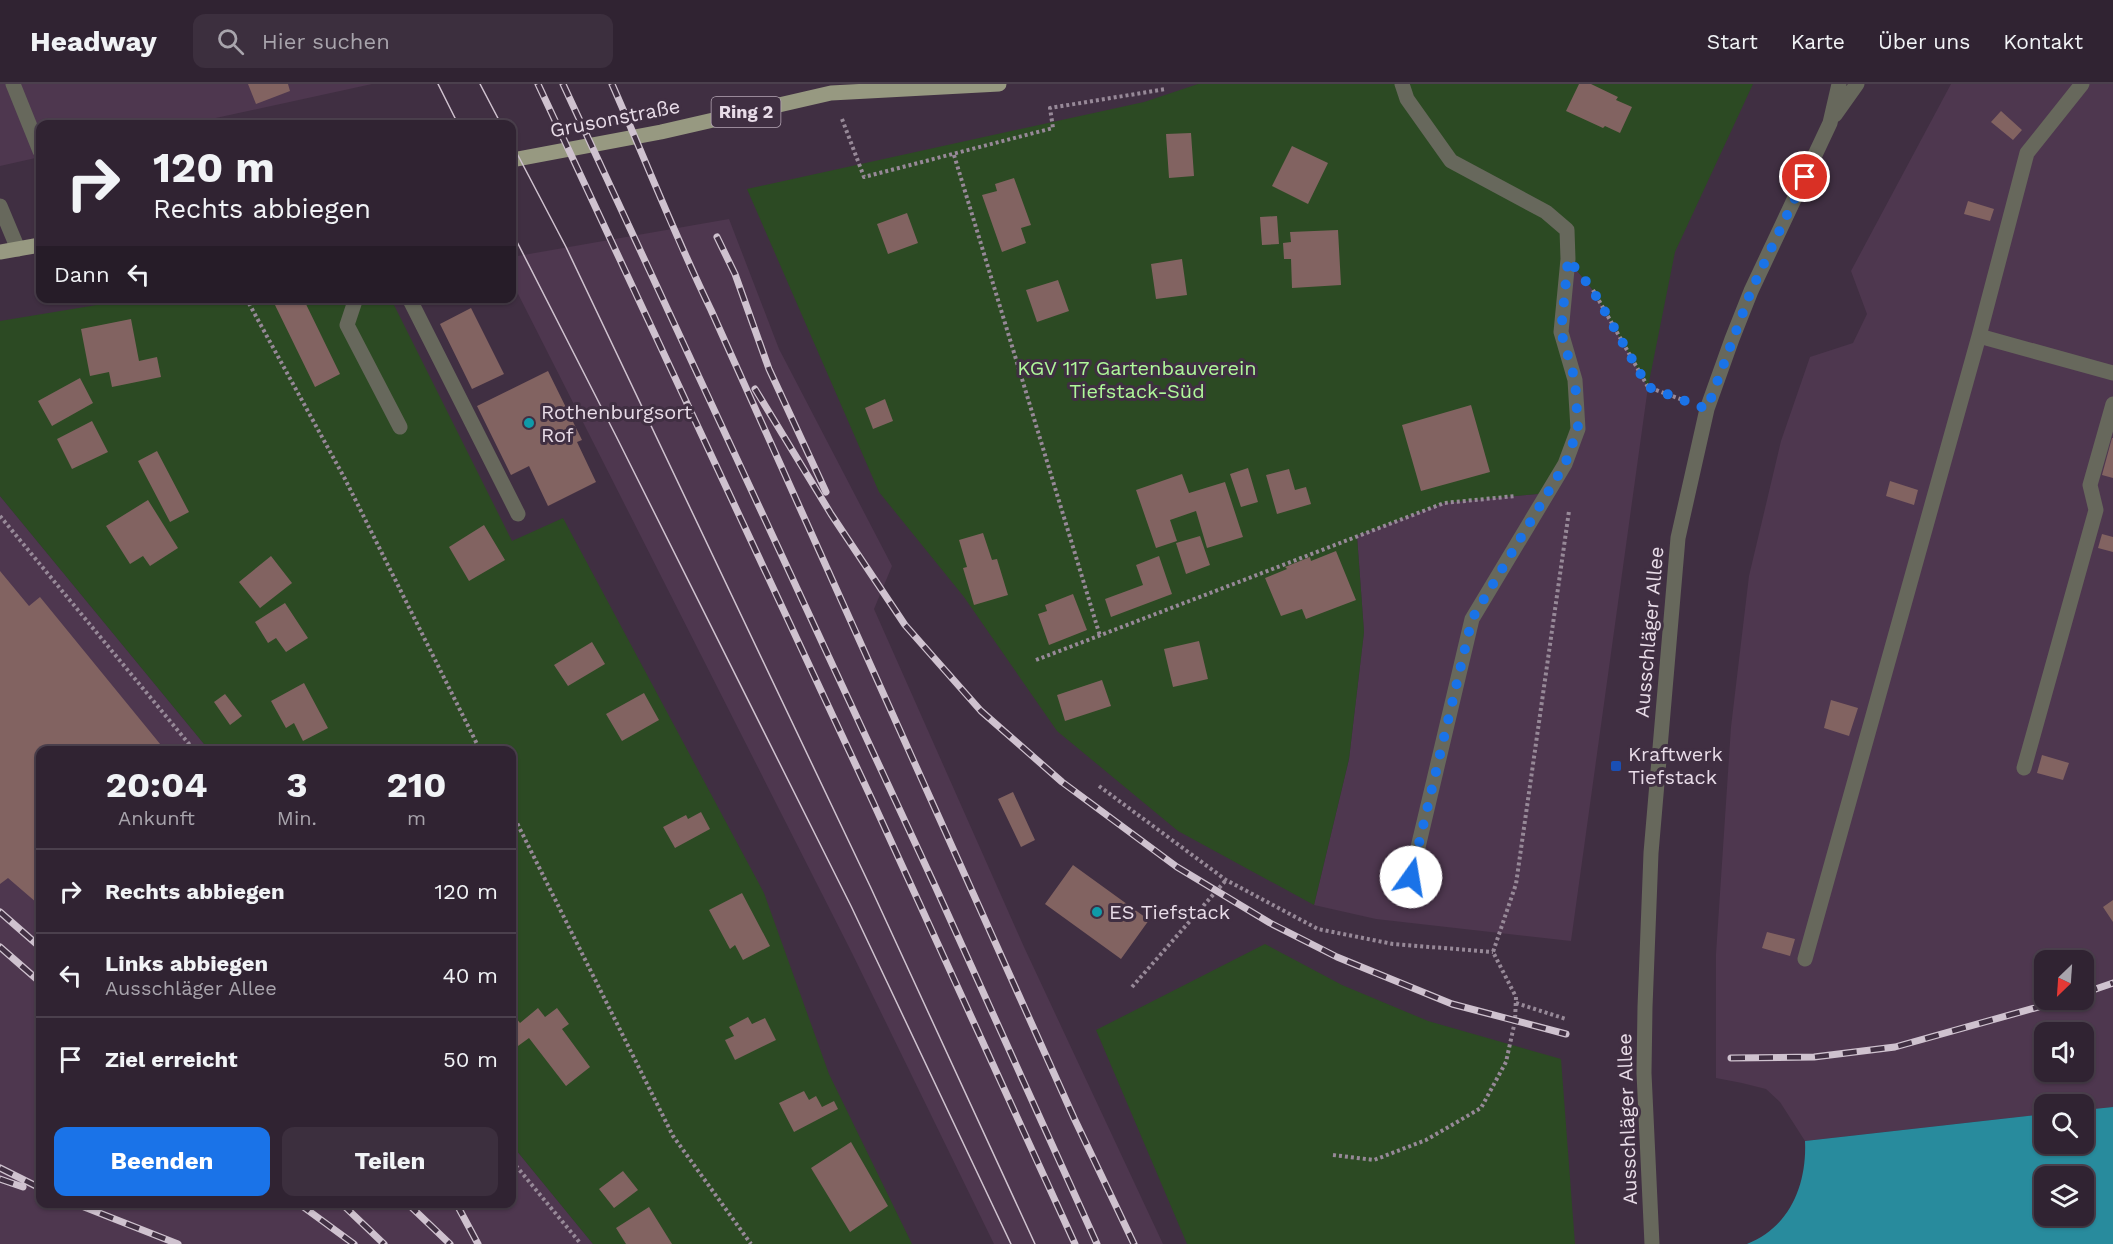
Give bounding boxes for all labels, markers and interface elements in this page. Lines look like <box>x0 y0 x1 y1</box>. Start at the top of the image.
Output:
search box <box>193 14 613 68</box>
text: Headway <box>30 25 157 58</box>
icon: search <box>214 25 247 58</box>
text: Hier suchen <box>262 29 390 54</box>
text: Start <box>1707 29 1758 54</box>
text: Karte <box>1791 29 1845 54</box>
text: Über uns <box>1878 29 1970 54</box>
text: Kontakt <box>2003 29 2083 54</box>
street label: Grusonstraße <box>548 94 682 142</box>
road number: Ring 2 <box>712 97 780 127</box>
text: 120 m <box>153 143 275 192</box>
icon: right <box>54 144 132 222</box>
pin <box>1779 151 1830 202</box>
icon: arrive <box>1788 160 1821 193</box>
text: Rechts abbiegen <box>153 193 371 225</box>
icon: left <box>122 258 155 291</box>
text: Dann <box>54 262 110 287</box>
park label: KGV 117 Gartenbauverein Tiefstack-Süd <box>1017 356 1257 403</box>
place label: Rothenburgsort Rof <box>541 400 693 447</box>
marker: Rothenburgsort Rof <box>522 416 536 430</box>
street label: Ausschläger Allee <box>1630 545 1668 719</box>
place label: Kraftwerk Tiefstack <box>1628 742 1723 789</box>
marker: Kraftwerk Tiefstack <box>1609 759 1623 773</box>
text: 20:04 <box>105 764 207 806</box>
text: 3 <box>286 764 308 806</box>
text: 210 <box>386 764 447 806</box>
text: Ankunft <box>118 806 195 830</box>
text: Min. <box>277 806 317 830</box>
text: m <box>407 806 426 830</box>
position arrow <box>1379 845 1443 909</box>
icon: right <box>54 875 87 908</box>
text: Rechts abbiegen <box>105 879 285 904</box>
text: 120 m <box>434 879 498 904</box>
place label: ES Tiefstack <box>1109 900 1230 924</box>
marker: ES Tiefstack <box>1090 905 1104 919</box>
north arrow <box>2034 950 2094 1010</box>
map controls <box>2034 950 2094 1226</box>
text: Links abbiegen <box>105 951 268 976</box>
icon: left <box>54 959 87 992</box>
text: 40 m <box>442 963 498 988</box>
text: Ausschläger Allee <box>105 976 277 1000</box>
button: sound <box>2034 1022 2094 1082</box>
street label: Ausschläger Allee <box>1612 1033 1642 1205</box>
icon: arrive <box>54 1043 87 1076</box>
text: Ziel erreicht <box>105 1047 238 1072</box>
text: 50 m <box>443 1047 498 1072</box>
button: search <box>2034 1094 2094 1154</box>
button: Beenden <box>54 1127 270 1196</box>
button: Teilen <box>282 1127 498 1196</box>
button: layers <box>2034 1166 2094 1226</box>

